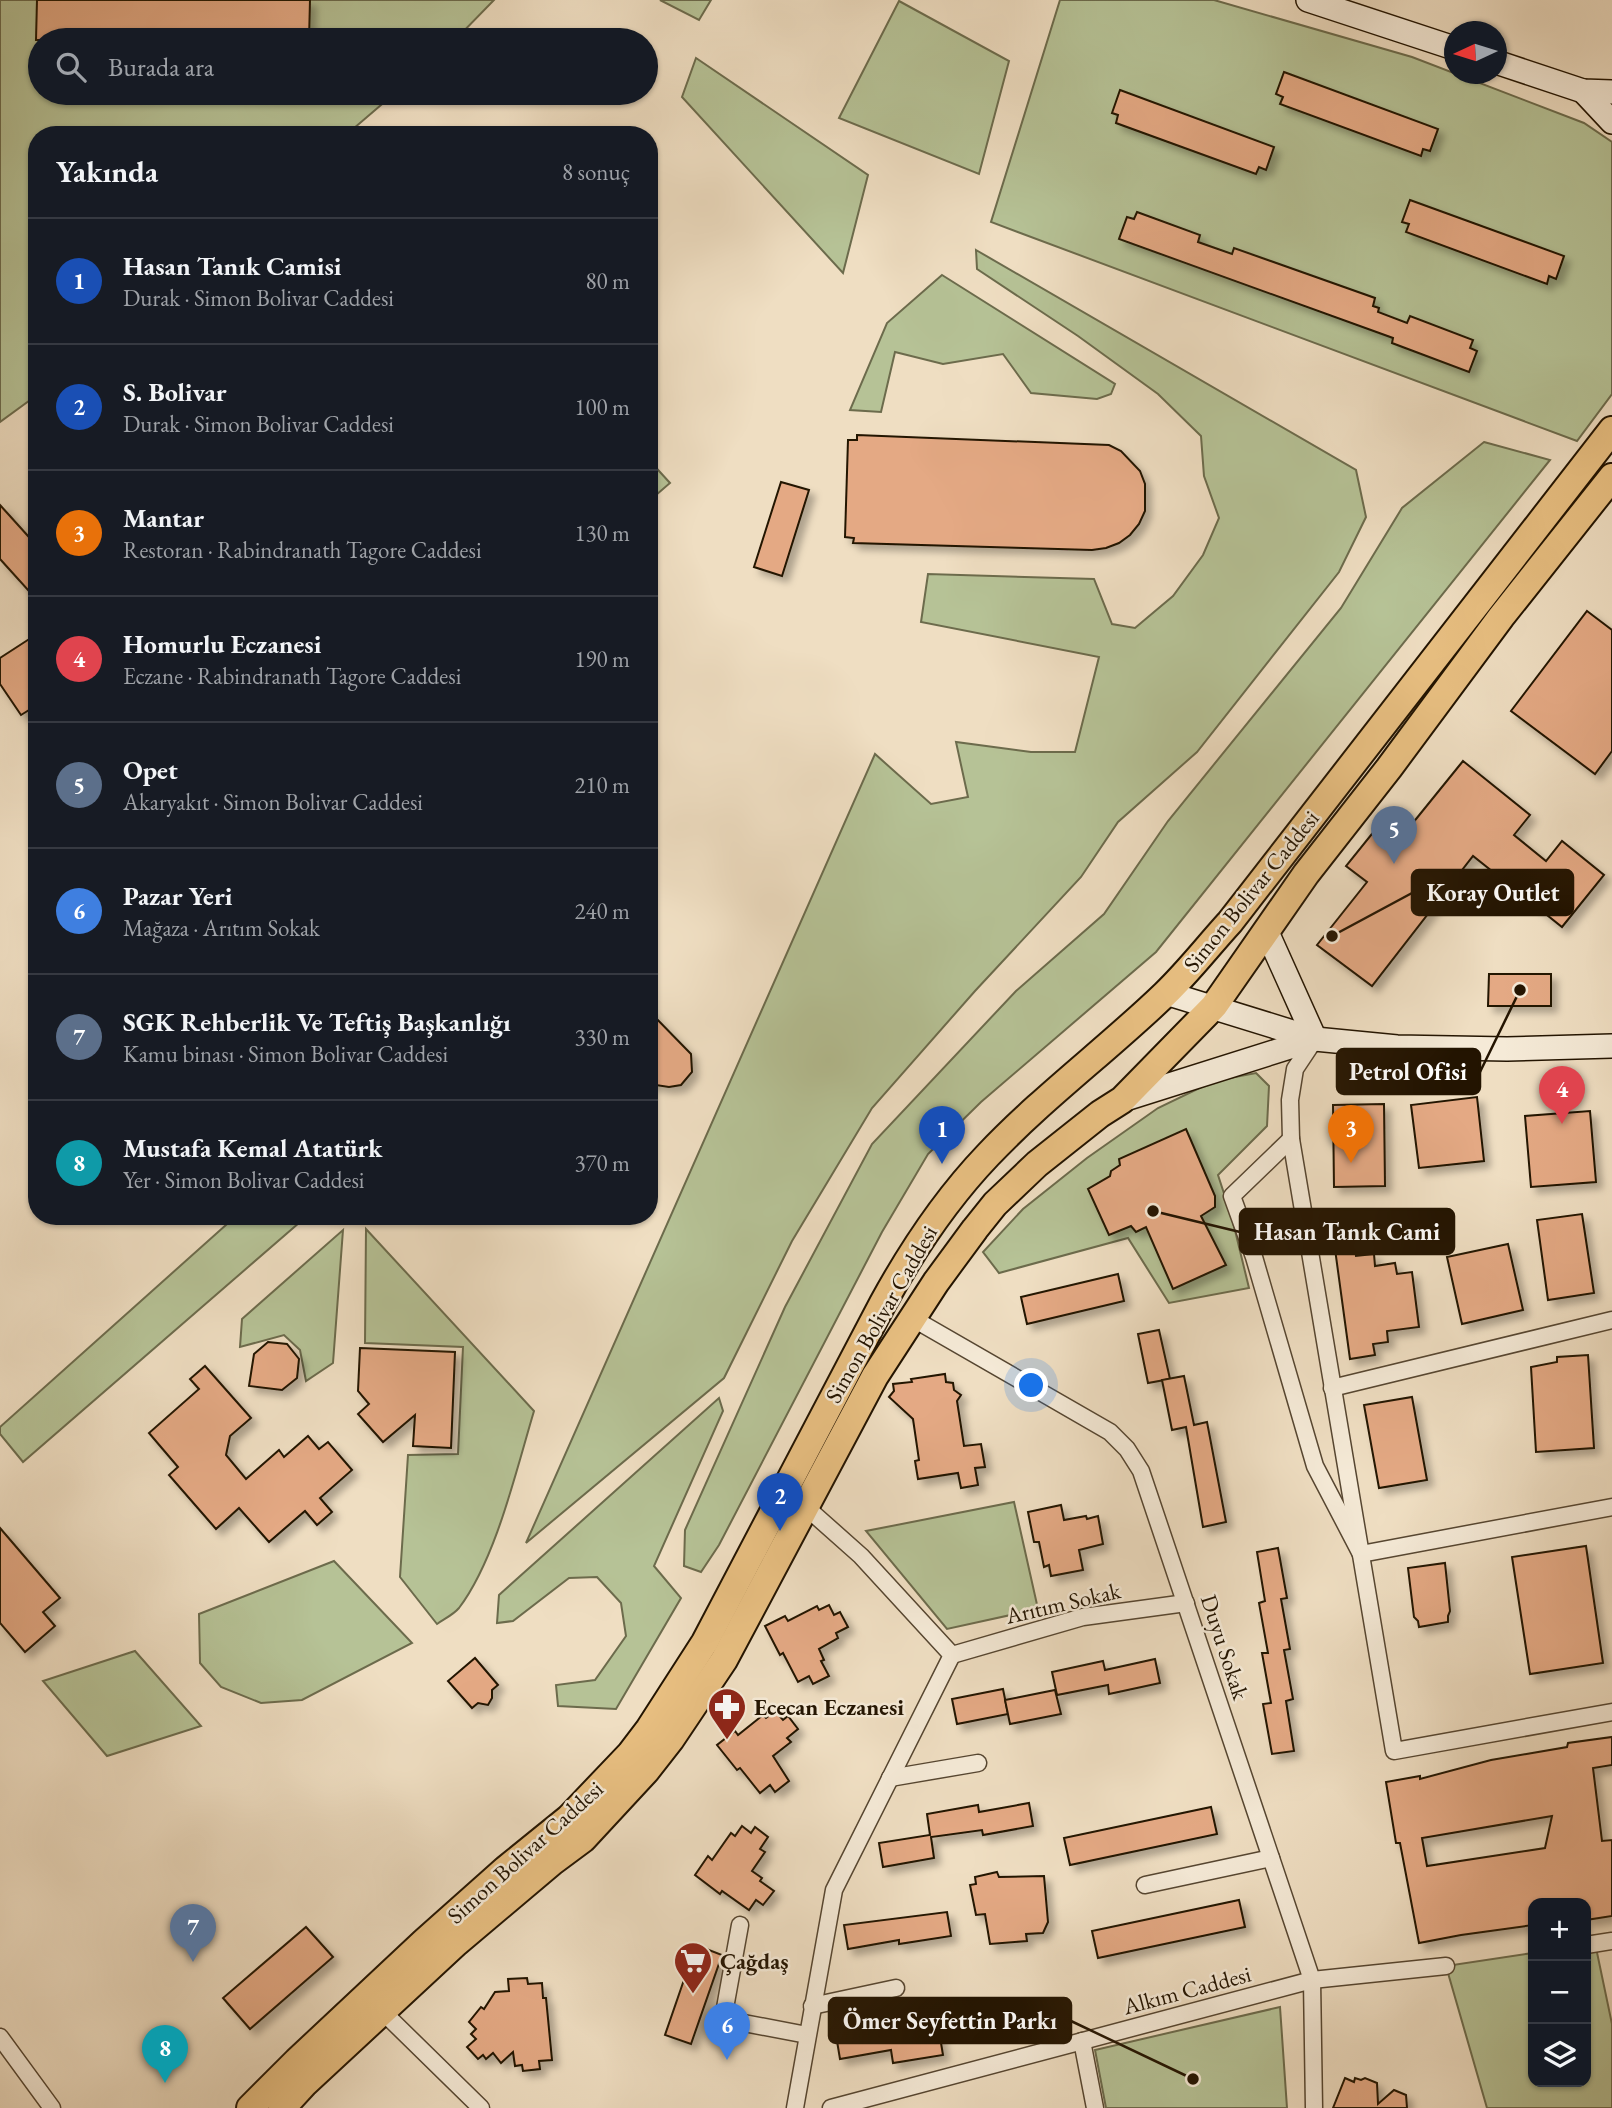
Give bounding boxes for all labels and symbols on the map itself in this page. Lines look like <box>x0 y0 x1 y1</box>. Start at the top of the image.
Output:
north arrow <box>1444 21 1507 84</box>
street label: Simon Bolivar Caddesi <box>1176 804 1326 978</box>
pin: 5 <box>1371 806 1417 864</box>
callout: Koray Outlet <box>1412 870 1573 915</box>
text: Koray Outlet <box>1427 877 1559 909</box>
callout: Petrol Ofisi <box>1337 1049 1480 1094</box>
text: Petrol Ofisi <box>1349 1056 1467 1087</box>
pin: 4 <box>1539 1066 1585 1124</box>
pin: 3 <box>1328 1105 1374 1163</box>
pin: 1 <box>919 1106 965 1164</box>
callout: Hasan Tanık Cami <box>1240 1209 1454 1254</box>
text: Hasan Tanık Cami <box>1254 1216 1440 1247</box>
street label: Simon Bolivar Caddesi <box>818 1220 944 1408</box>
your location <box>1014 1368 1048 1402</box>
pin: 2 <box>757 1473 803 1531</box>
street label: Arıtım Sokak <box>1002 1575 1125 1631</box>
street label: Duyu Sokak <box>1194 1591 1256 1704</box>
pharmacy icon: Ececan Eczanesi <box>706 1686 748 1741</box>
place label: Ececan Eczanesi <box>754 1692 904 1722</box>
street label: Simon Bolivar Caddesi <box>441 1774 610 1930</box>
pin: 7 <box>170 1904 216 1962</box>
supermarket icon: Çağdaş <box>672 1940 714 1995</box>
place label: Çağdaş <box>720 1946 788 1976</box>
street label: Alkım Caddesi <box>1119 1958 1255 2022</box>
callout: Ömer Seyfettin Parkı <box>829 1998 1071 2043</box>
pin: 6 <box>704 2002 750 2060</box>
text: Ömer Seyfettin Parkı <box>843 2005 1057 2037</box>
pin: 8 <box>142 2025 188 2083</box>

